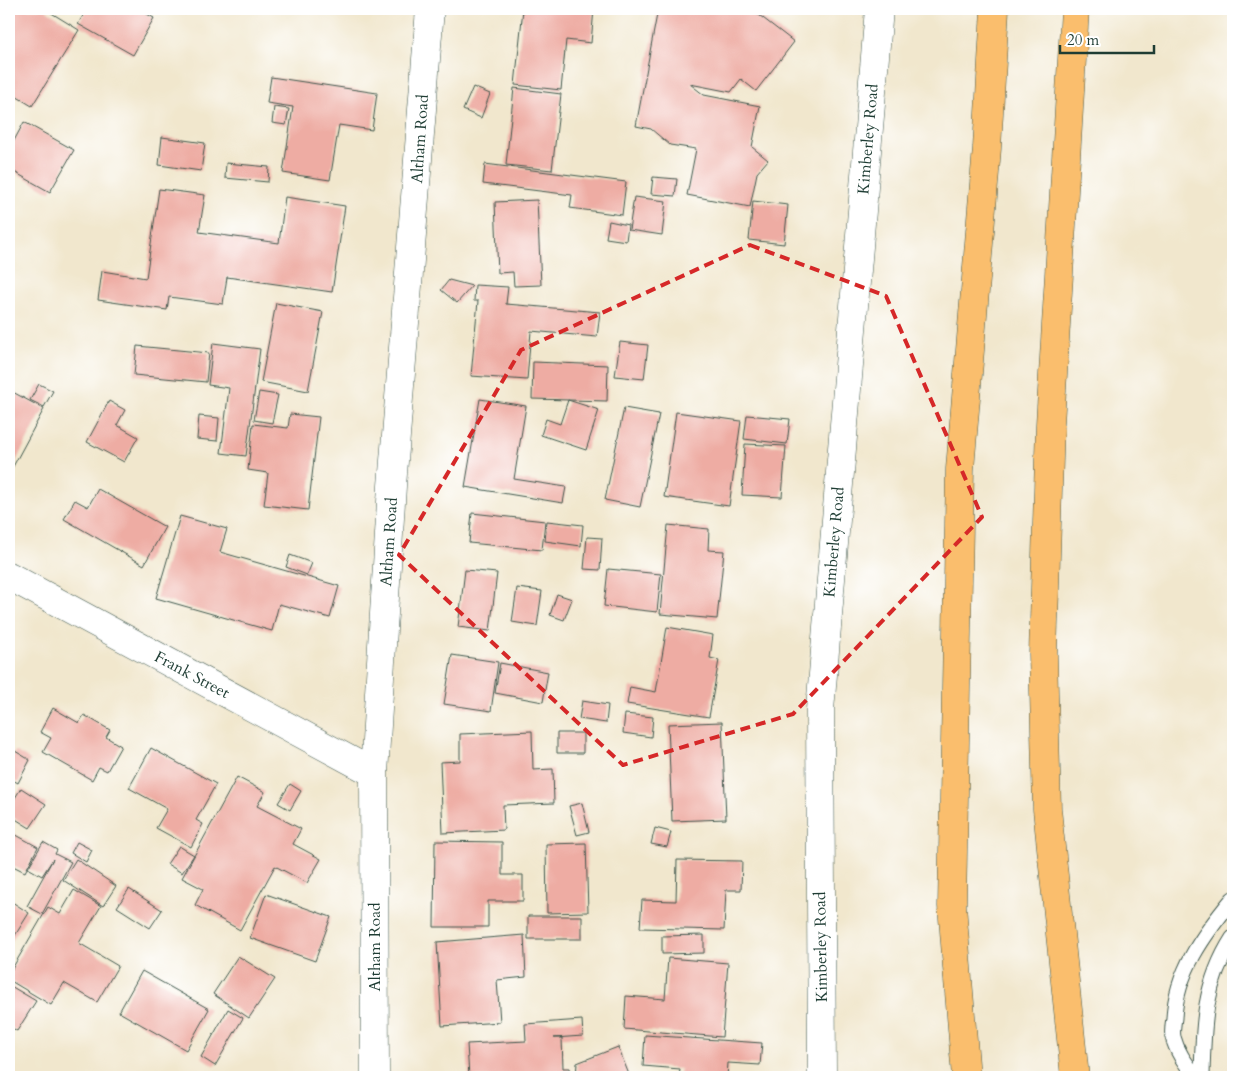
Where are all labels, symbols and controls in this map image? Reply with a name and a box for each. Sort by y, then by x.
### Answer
scale bar [1060,22,1153,54]
text: 20 m [1067,30,1099,50]
street label: Kimberley Road [852,82,884,195]
street label: Altham Road [406,93,434,184]
street label: Kimberley Road [818,485,850,598]
street label: Altham Road [375,496,403,587]
street label: Frank Street [150,646,234,704]
street label: Kimberley Road [809,891,833,1003]
street label: Altham Road [364,902,386,992]

